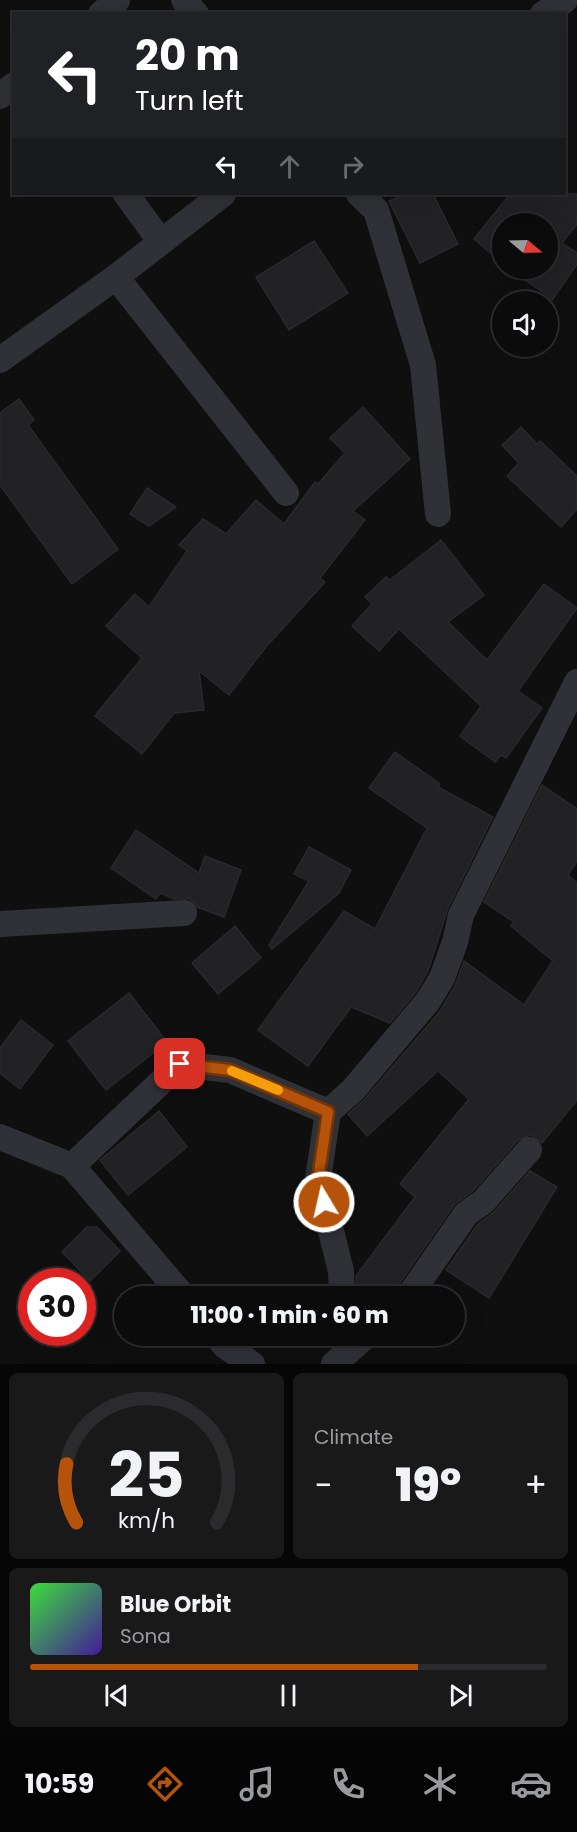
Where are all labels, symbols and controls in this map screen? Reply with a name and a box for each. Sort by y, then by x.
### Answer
text: 20 m [135,26,240,85]
icon: left [36,36,114,114]
text: Turn left [135,82,244,119]
icon: left [210,150,243,183]
icon: ahead [273,150,306,183]
icon: right [336,150,369,183]
north arrow [492,213,558,279]
map controls [492,213,558,357]
button: sound [492,291,558,357]
pin [154,1038,205,1089]
icon: arrive [163,1047,196,1080]
position arrow [292,1170,356,1234]
speed limit sign: 30 [18,1268,96,1346]
text: 11:00 · 1 min · 60 m [191,1300,388,1331]
text: Climate [314,1423,393,1451]
text: 25 [108,1431,185,1519]
text: 19° [395,1454,461,1517]
text: − [314,1462,332,1509]
text: + [524,1462,547,1509]
text: km/h [118,1505,175,1536]
text: Blue Orbit [120,1589,231,1620]
text: Sona [120,1622,171,1650]
icon: previous [100,1679,133,1712]
icon: pause [272,1679,305,1712]
icon: next [444,1679,477,1712]
icon: directions [144,1763,186,1805]
icon: music [236,1763,278,1805]
icon: phone [327,1763,369,1805]
icon: climate [419,1763,461,1805]
icon: car [510,1763,552,1805]
text: 10:59 [25,1765,94,1802]

